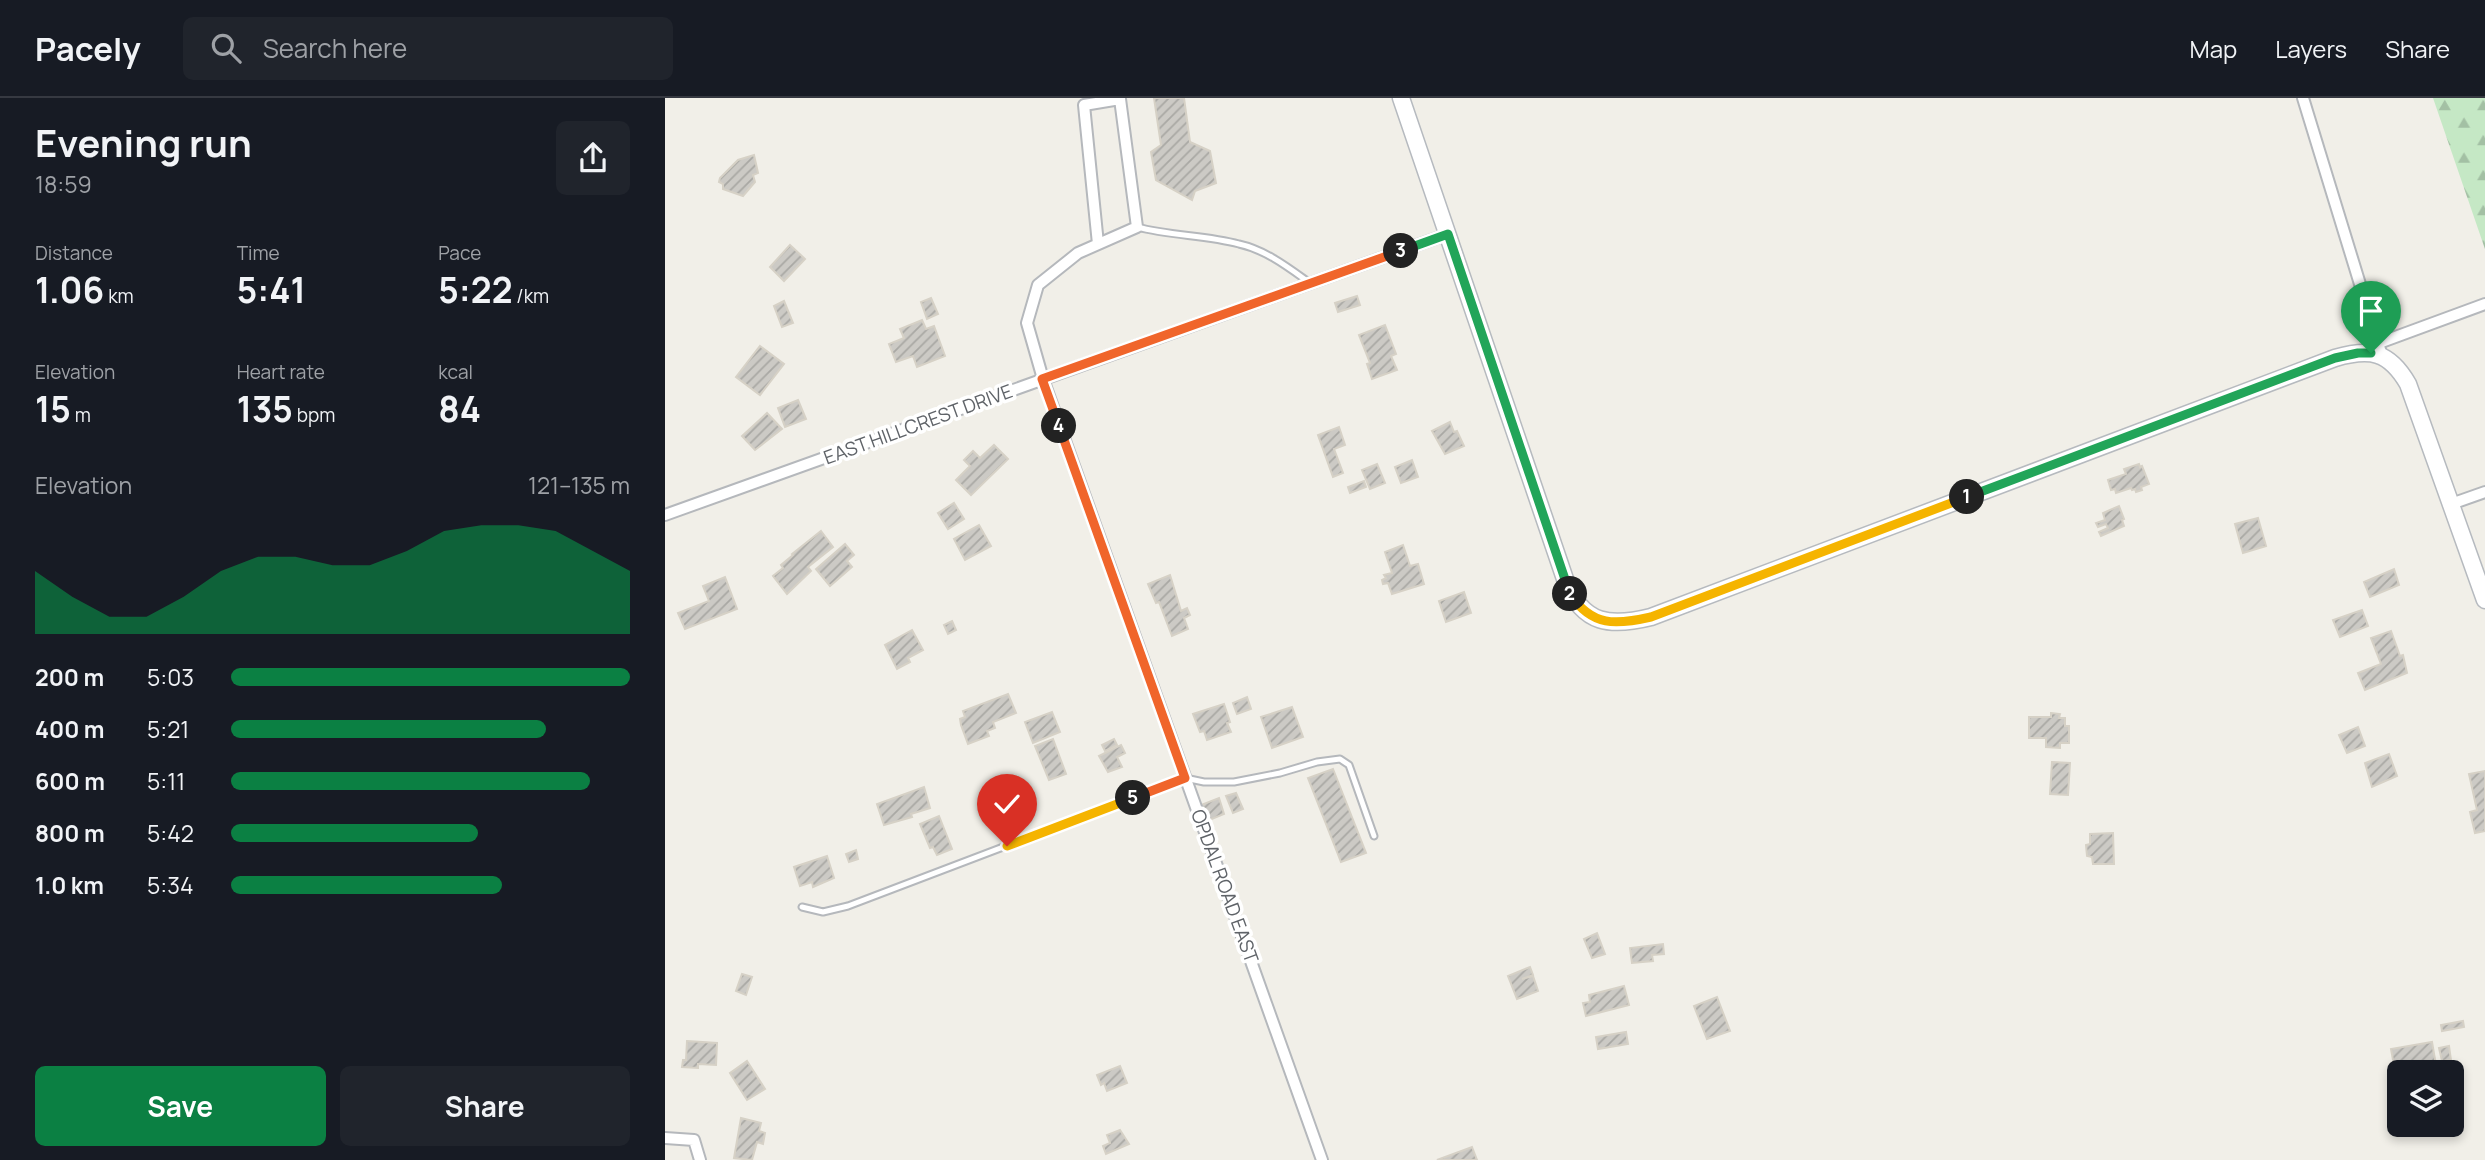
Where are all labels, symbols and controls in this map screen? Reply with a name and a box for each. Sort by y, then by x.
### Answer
search box [183,17,673,80]
text: Pacely [35,26,141,71]
icon: search [207,29,245,67]
text: Search here [263,30,407,66]
text: Map [2190,32,2237,65]
text: Layers [2275,32,2347,65]
text: Share [2385,32,2450,65]
text: Evening run [35,116,252,168]
button: share [556,121,630,195]
text: 18:59 [35,168,92,200]
pin: 3 [1383,234,1419,268]
text: 3 [1395,237,1406,263]
text: Distance [35,240,113,266]
text: Time [237,240,280,266]
text: Pace [438,240,481,266]
text: 1.06 [35,266,104,314]
text: 5:41 [237,266,306,314]
text: 5:22 [438,266,513,314]
pin [2341,281,2401,353]
text: km [104,283,134,309]
text: /km [513,283,549,309]
icon: arrive [2352,292,2390,330]
text: Elevation [35,359,115,385]
text: Heart rate [237,359,325,385]
text: kcal [438,359,473,385]
street label: EAST HILLCREST DRIVE [820,378,1016,470]
text: 15 [35,385,71,433]
text: 135 [237,385,293,433]
text: 84 [438,385,481,433]
text: m [71,402,91,428]
text: bpm [293,402,335,428]
pin: 4 [1041,408,1077,444]
text: 4 [1053,412,1064,438]
text: Elevation [35,469,132,501]
text: 121–135 m [528,469,630,501]
pin: 1 [1949,480,1985,514]
text: 1 [1962,483,1971,509]
pin: 2 [1553,576,1587,612]
text: 2 [1564,580,1575,606]
text: 200 m [35,661,104,693]
text: 5:03 [147,661,194,693]
text: 400 m [35,713,105,745]
text: 5:21 [147,713,189,745]
text: 600 m [35,765,105,797]
text: 5:11 [147,765,185,797]
pin [977,774,1037,846]
pin: 5 [1115,780,1151,816]
text: 5 [1127,784,1138,810]
icon: check [988,785,1026,823]
street label: OPDAL ROAD EAST [1185,806,1265,967]
text: 800 m [35,817,105,849]
text: 5:42 [147,817,194,849]
text: 1.0 km [35,869,104,901]
text: 5:34 [147,869,193,901]
map controls [2387,1060,2464,1137]
button: layers [2387,1060,2464,1137]
button: Save [35,1066,326,1146]
button: Share [340,1066,630,1146]

